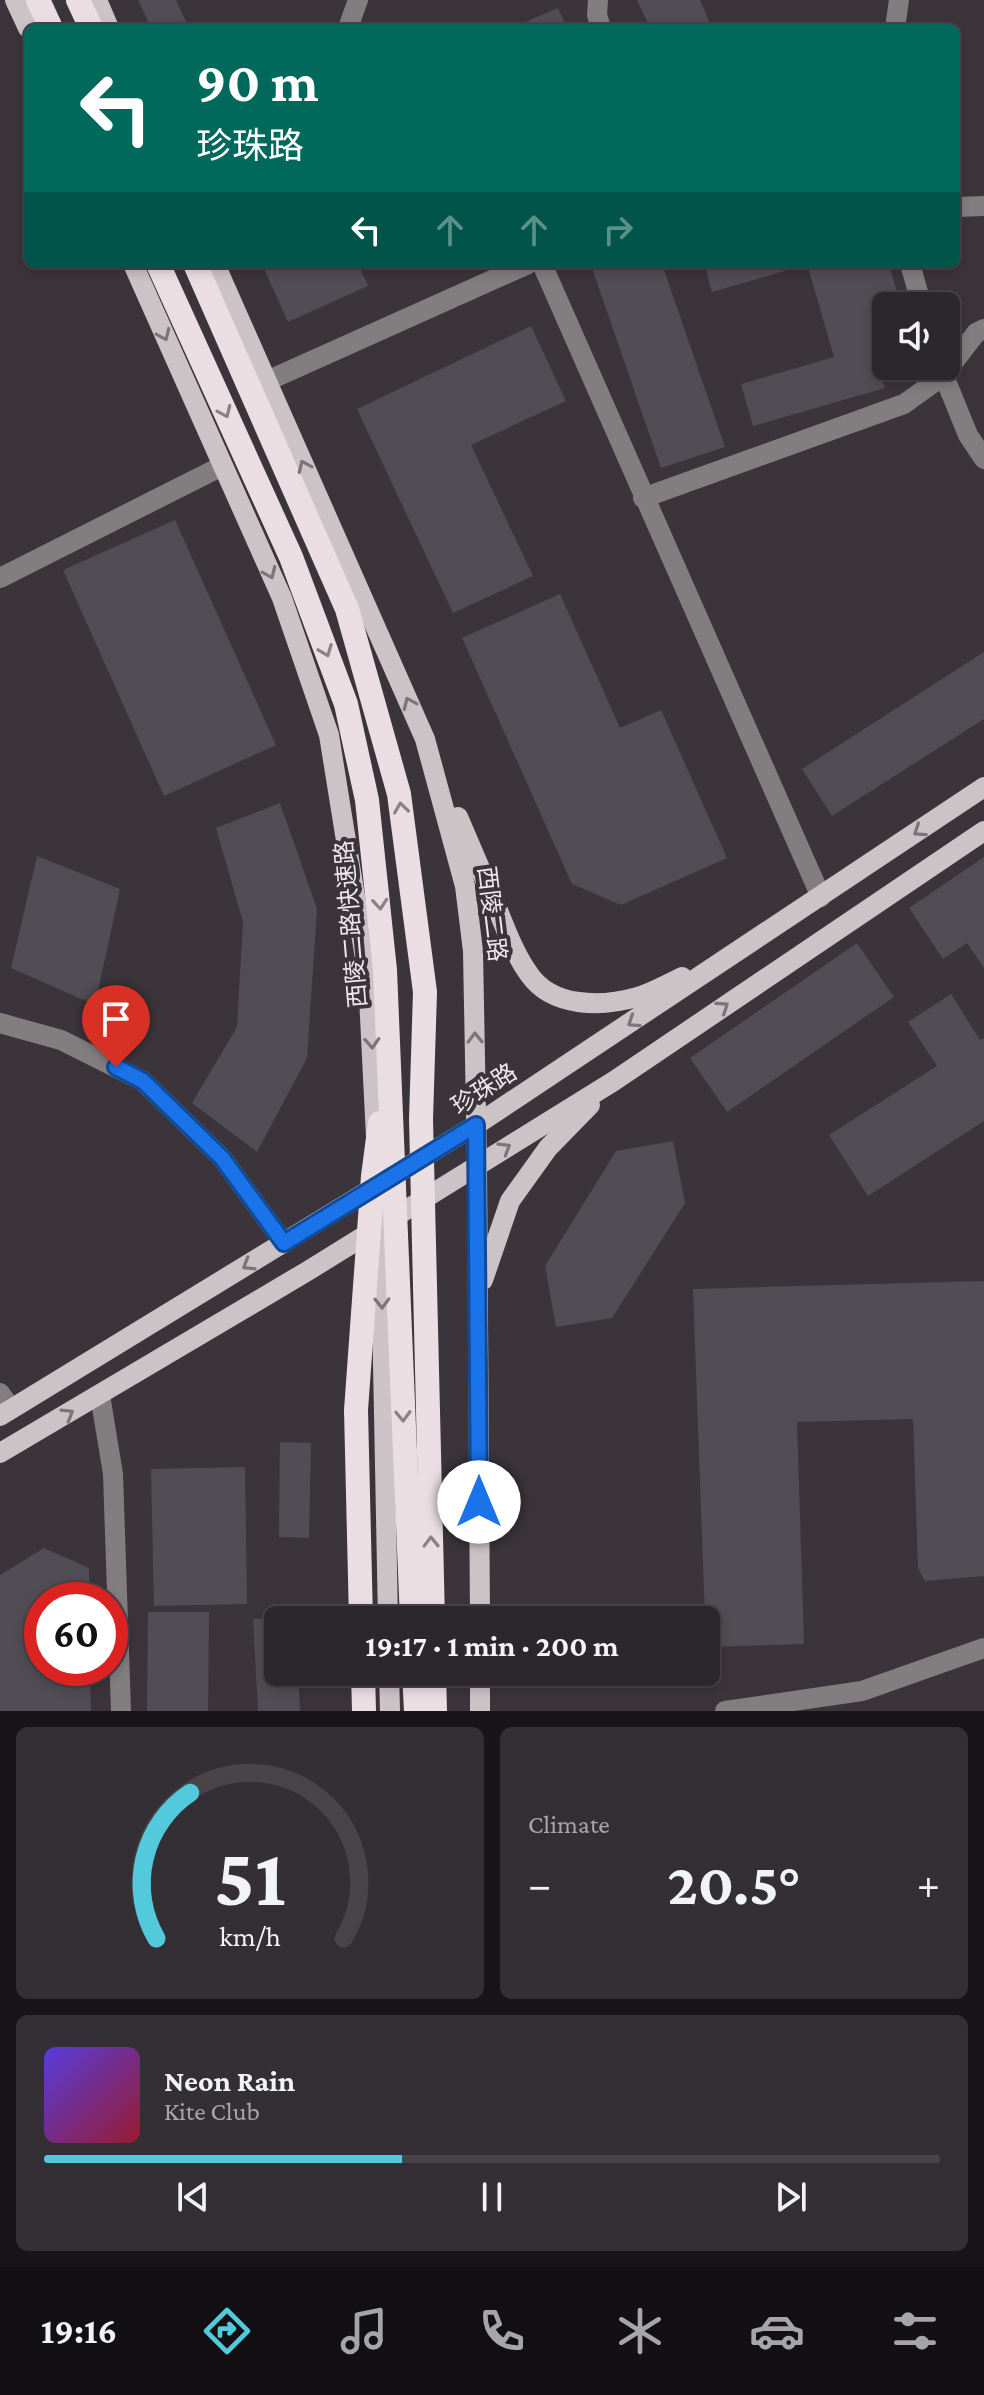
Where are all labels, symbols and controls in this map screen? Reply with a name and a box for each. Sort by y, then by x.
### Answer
text: 90 m [196,51,319,113]
icon: left [64,56,168,160]
text: 珍珠路 [196,126,304,166]
icon: left [344,208,388,252]
icon: ahead [428,208,472,252]
icon: ahead [512,208,556,252]
icon: right [596,208,640,252]
map controls [872,292,960,380]
button: sound [872,292,960,380]
one-way arrow [155,327,171,342]
one-way arrow [215,403,231,418]
one-way arrow [298,459,314,474]
one-way arrow [261,564,277,579]
one-way arrow [316,643,333,657]
one-way arrow [403,697,419,711]
one-way arrow [393,801,410,815]
one-way arrow [914,821,928,836]
street label: 西陵二路快速路 [330,839,371,1009]
street label: 西陵二路 [473,865,512,963]
one-way arrow [371,898,388,911]
pin [82,985,150,1067]
icon: arrive [94,997,138,1041]
one-way arrow [715,1002,729,1017]
one-way arrow [627,1012,642,1027]
one-way arrow [466,1031,483,1044]
one-way arrow [363,1037,380,1050]
street label: 珍珠路 [446,1058,521,1120]
one-way arrow [496,1143,511,1158]
one-way arrow [242,1256,257,1271]
one-way arrow [373,1297,391,1310]
one-way arrow [59,1408,74,1424]
one-way arrow [395,1410,412,1423]
position arrow [437,1460,521,1544]
one-way arrow [422,1535,439,1548]
speed limit sign: 60 [24,1582,128,1686]
text: 19:17 · 1 min · 200 m [365,1629,619,1662]
text: Climate [528,1810,610,1839]
text: 51 [214,1830,286,1923]
text: 20.5° [667,1850,801,1917]
text: − [528,1860,551,1908]
text: + [917,1860,940,1908]
text: km/h [219,1920,281,1952]
text: Neon Rain [164,2064,295,2097]
text: Kite Club [164,2097,260,2126]
icon: previous [171,2175,215,2219]
icon: pause [470,2175,514,2219]
icon: next [769,2175,813,2219]
icon: directions [199,2303,255,2359]
icon: music [336,2303,392,2359]
icon: phone [474,2303,530,2359]
icon: climate [612,2303,668,2359]
icon: car [749,2303,805,2359]
icon: filters [887,2303,943,2359]
text: 19:16 [41,2311,117,2351]

